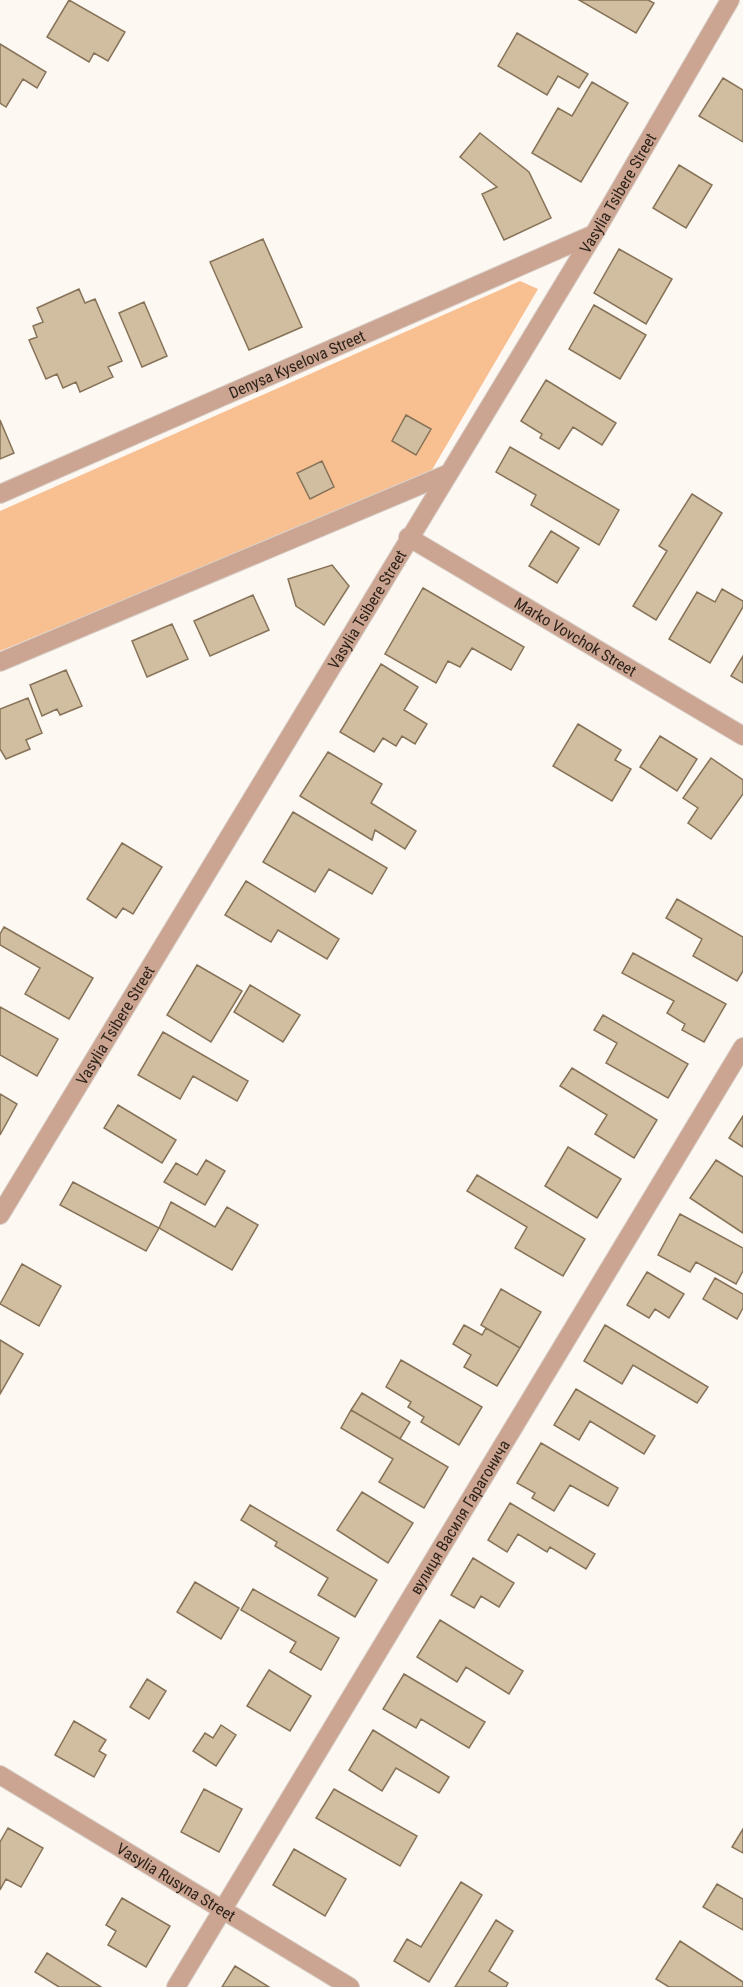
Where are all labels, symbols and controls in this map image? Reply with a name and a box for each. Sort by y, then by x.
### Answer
street label: Vasylia Tsibere Street [576,130,661,257]
street label: Denysa Kyselova Street [226,326,368,403]
street label: Vasylia Tsibere Street [324,546,411,673]
street label: Marko Vovchok Street [511,594,640,681]
street label: Vasylia Tsibere Street [72,962,159,1088]
street label: вулиця Василя Гарагонича [406,1437,514,1598]
street label: Vasylia Rusyna Street [113,1839,239,1926]

